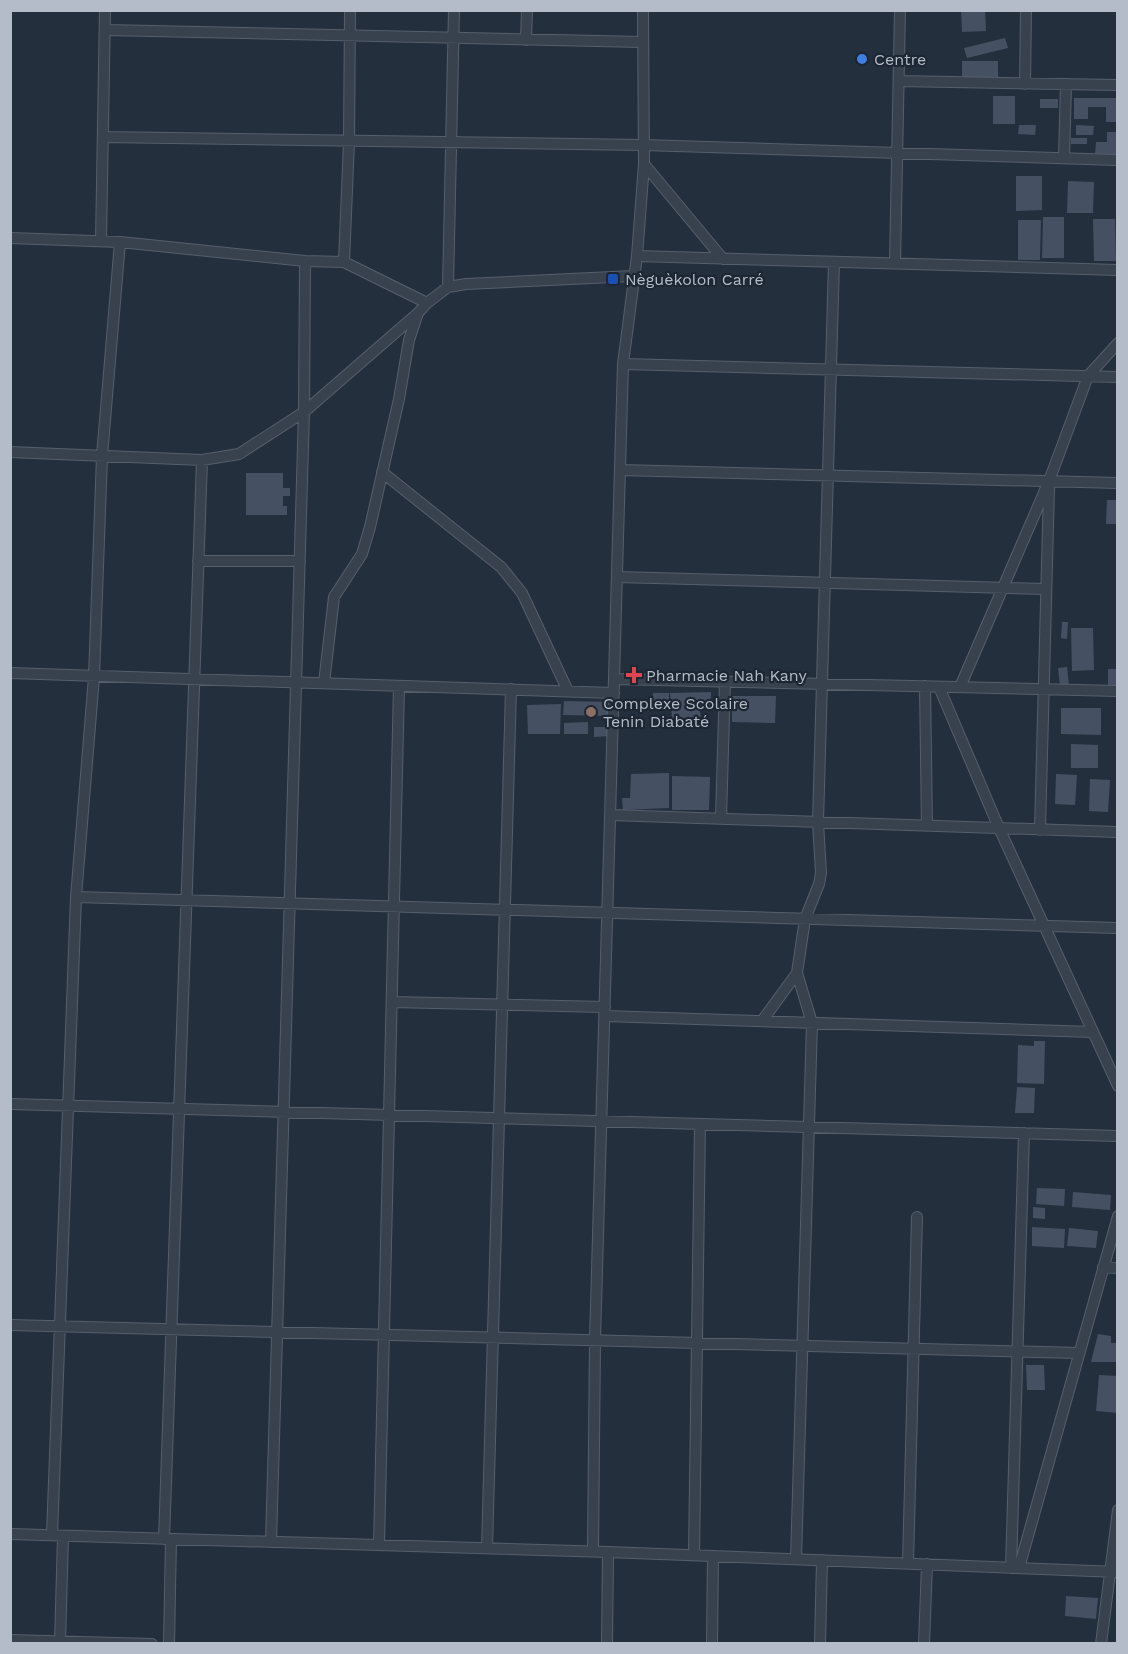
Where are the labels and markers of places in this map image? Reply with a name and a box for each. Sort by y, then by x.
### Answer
place label: Centre [874,50,926,69]
marker: Centre [855,52,869,66]
place label: Nèguèkolon Carré [625,270,764,289]
marker: Nèguèkolon Carré [606,272,620,286]
place label: Pharmacie Nah Kany [646,666,808,685]
marker: Pharmacie Nah Kany [627,668,641,682]
place label: Complexe Scolaire Tenin Diabaté [603,694,748,731]
marker: Complexe Scolaire Tenin Diabaté [584,705,598,719]

